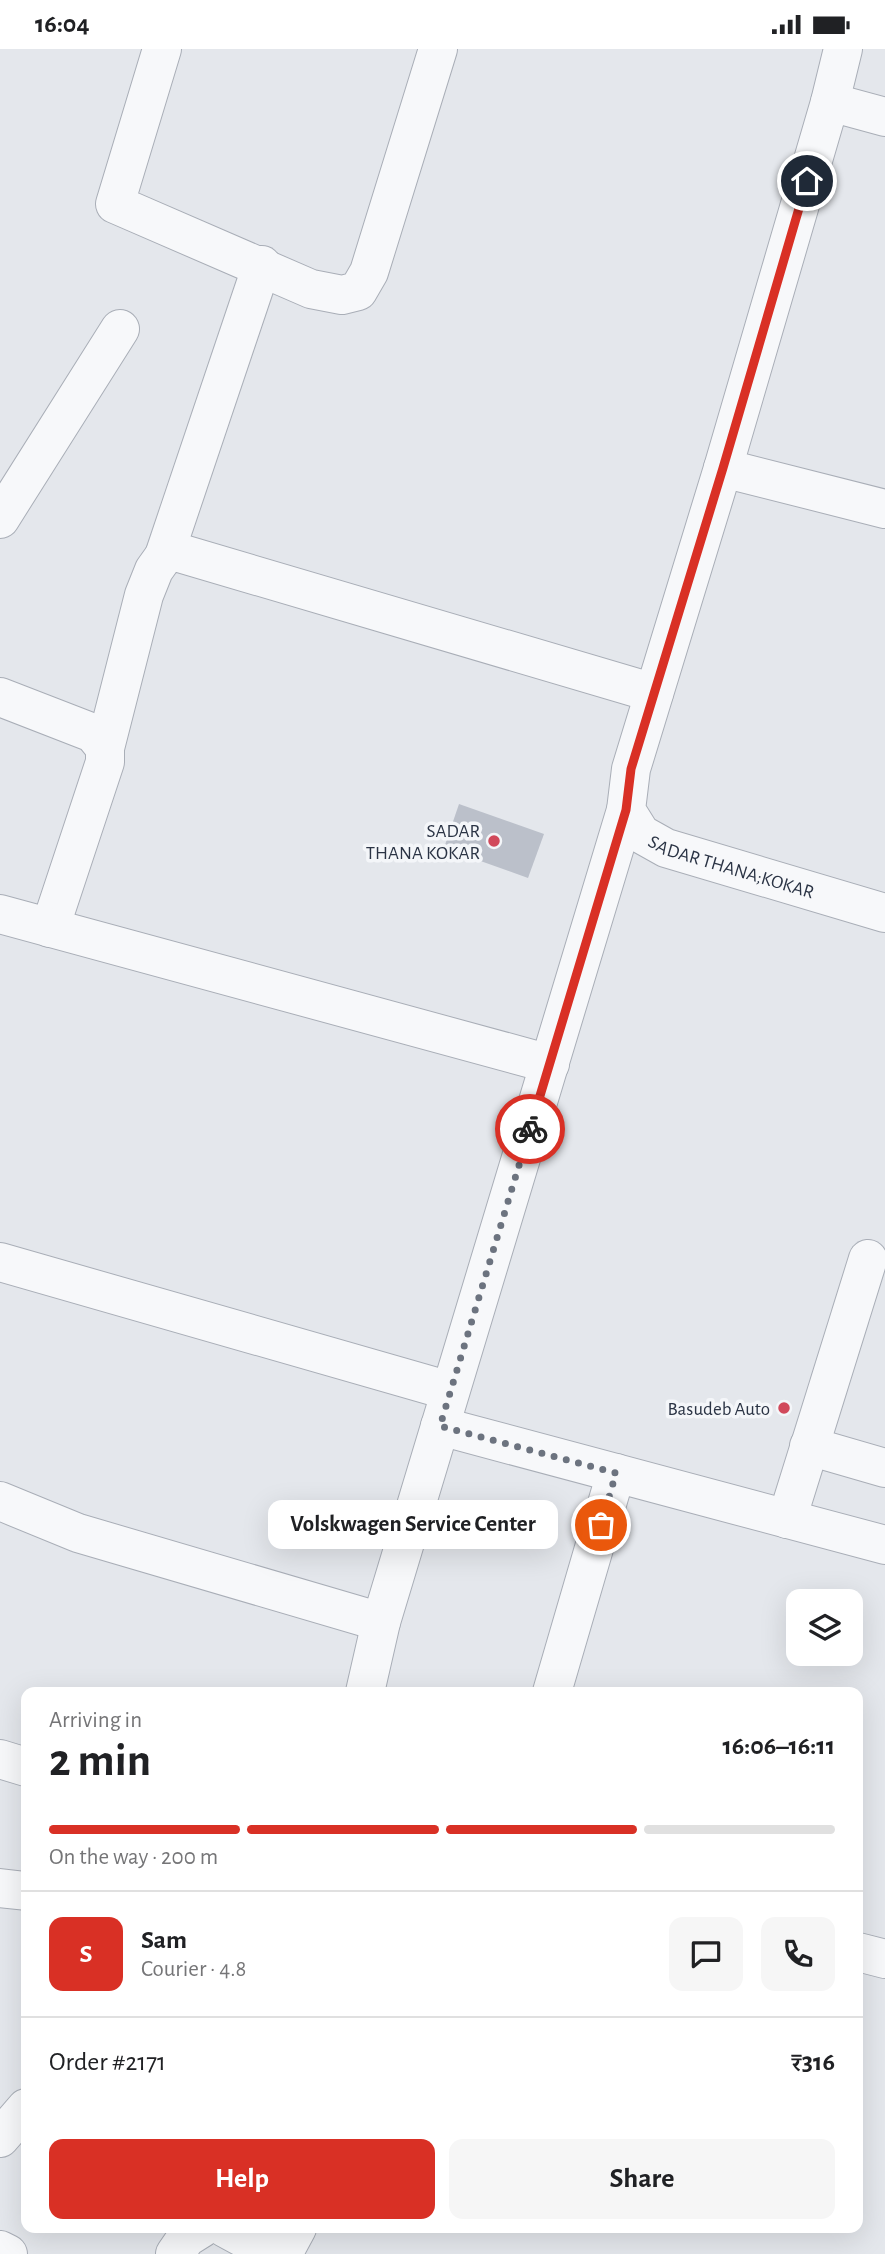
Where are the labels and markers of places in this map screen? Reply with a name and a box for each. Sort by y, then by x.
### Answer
pin [777,151,837,211]
place label: SADAR THANA KOKAR [366,822,480,863]
marker: SADAR THANA KOKAR [486,833,502,849]
place label: Basudeb Auto [667,1400,770,1419]
marker: Basudeb Auto [776,1400,792,1416]
pin [571,1495,631,1555]
callout: Volskwagen Service Center [268,1501,559,1549]

